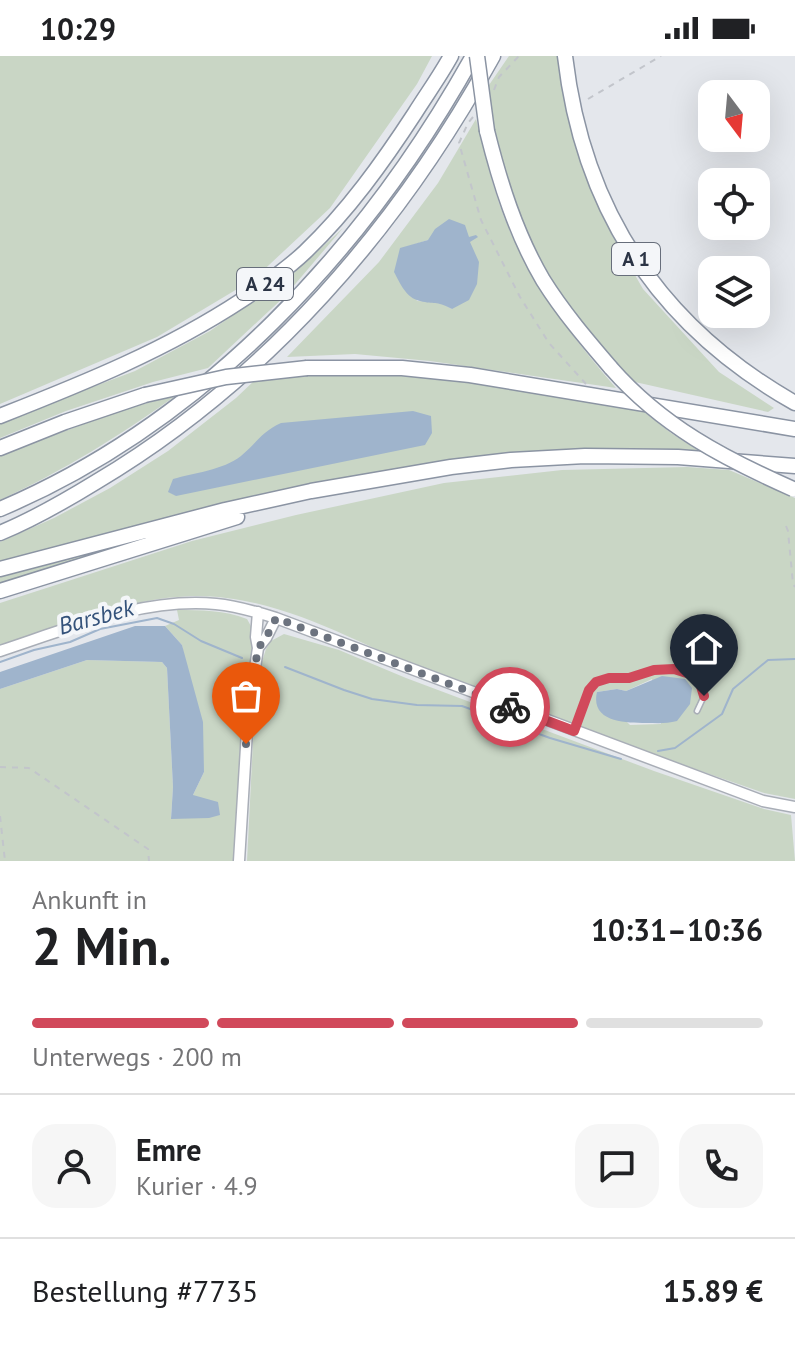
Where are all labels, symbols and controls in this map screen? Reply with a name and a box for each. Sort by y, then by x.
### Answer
text: 10:29 [40,9,116,48]
north arrow [698,80,770,152]
map controls [698,80,770,328]
button: locate [698,168,770,240]
road number: A 1 [612,243,660,275]
button: layers [698,256,770,328]
road number: A 24 [237,268,293,300]
water label: Barsbek [55,591,138,641]
pin [670,614,738,696]
icon: home [682,626,726,670]
pin [212,662,280,744]
courier [470,667,550,747]
icon: bag [224,674,268,718]
icon: bike [488,685,532,729]
text: Ankunft in [32,883,147,916]
text: 10:31–10:36 [591,910,763,949]
text: 2 Min. [32,912,171,979]
text: Unterwegs · 200 m [32,1040,242,1073]
button: person [32,1124,116,1208]
button: chat [575,1124,659,1208]
button: phone [679,1124,763,1208]
text: Emre [136,1130,202,1169]
text: Kurier · 4.9 [136,1169,258,1202]
text: Bestellung #7735 [32,1271,258,1310]
text: 15.89 € [663,1271,763,1310]

